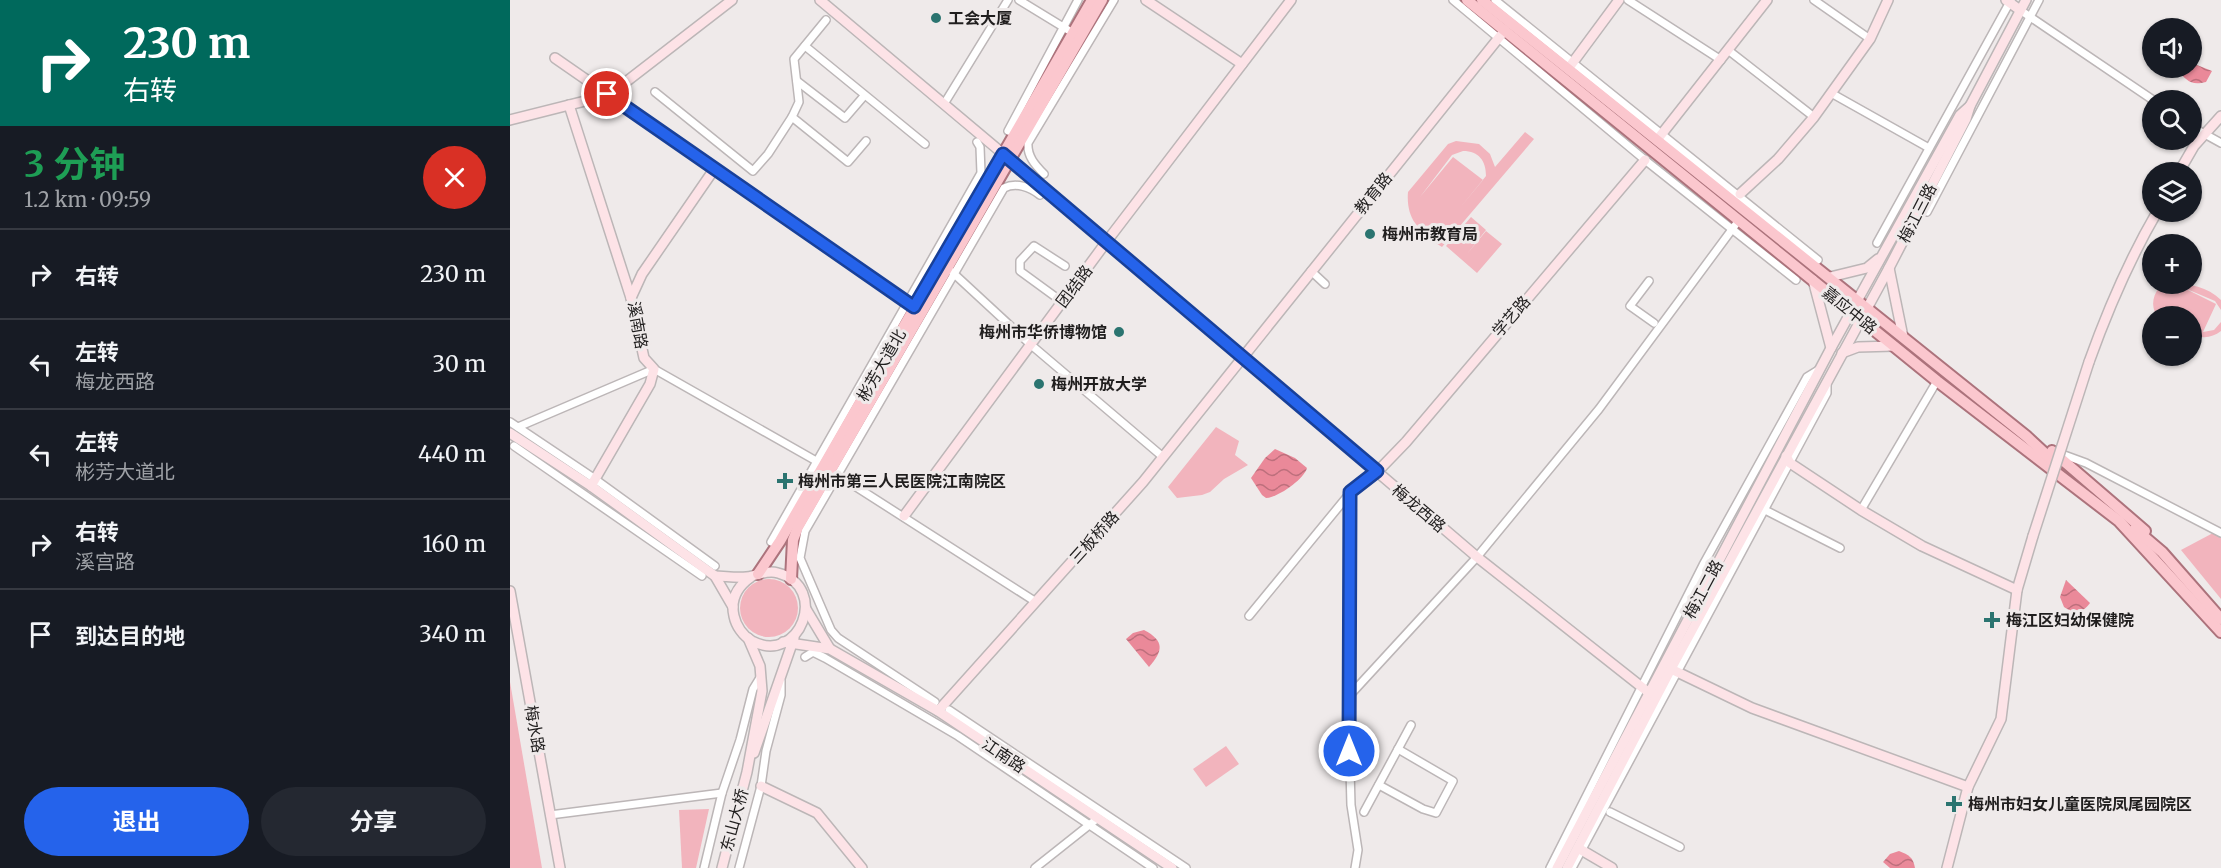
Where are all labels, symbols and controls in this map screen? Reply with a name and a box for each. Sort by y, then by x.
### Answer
place label: 工会大厦 [948,8,1012,28]
marker: 工会大厦 [929,11,943,25]
text: 230 m [123,17,250,69]
map controls [2142,18,2202,366]
button: sound [2142,18,2202,78]
icon: right [24,24,102,102]
pin [581,68,632,119]
text: 右转 [123,73,177,107]
icon: arrive [590,77,623,110]
button: search [2142,90,2202,150]
text: 3 分钟 [24,142,125,187]
button: close [423,146,486,209]
button: layers [2142,162,2202,222]
street label: 教育路 [1350,168,1396,218]
street label: 梅江三路 [1894,180,1940,246]
text: 1.2 km · 09:59 [24,187,151,212]
place label: 梅州市教育局 [1382,224,1478,244]
marker: 梅州市教育局 [1363,227,1377,241]
button: + [2142,234,2202,294]
icon: right [24,258,57,291]
text: 230 m [420,260,486,288]
street label: 团结路 [1052,261,1096,311]
text: 右转 [75,262,119,290]
street label: 嘉应中路 [1819,282,1881,338]
street label: 学艺路 [1488,291,1534,341]
street label: 溪南路 [624,300,652,350]
button: − [2142,306,2202,366]
place label: 梅州市华侨博物馆 [979,322,1107,342]
street label: 彬芳大道北 [852,325,910,405]
marker: 梅州市华侨博物馆 [1112,325,1126,339]
text: 左转 [75,338,119,366]
icon: left [24,348,57,381]
text: 30 m [432,350,486,378]
text: 梅龙西路 [75,369,155,394]
place label: 梅州开放大学 [1051,374,1147,394]
marker: 梅州开放大学 [1032,377,1046,391]
text: 左转 [75,428,119,456]
icon: left [24,438,57,471]
text: 440 m [418,440,486,468]
text: 彬芳大道北 [75,459,175,484]
place label: 梅州市第三人民医院江南院区 [798,471,1006,491]
marker: 梅州市第三人民医院江南院区 [776,472,794,490]
street label: 梅龙西路 [1388,480,1450,536]
street label: 三板桥路 [1065,507,1123,567]
text: 右转 [75,518,119,546]
icon: right [24,528,57,561]
text: 160 m [422,530,486,558]
text: 溪宫路 [75,549,135,574]
street label: 梅江二路 [1679,556,1727,622]
place label: 梅江区妇幼保健院 [2006,610,2134,630]
marker: 梅江区妇幼保健院 [1983,611,2001,629]
icon: arrive [24,618,57,651]
text: 340 m [419,620,486,648]
text: 到达目的地 [75,622,185,650]
street label: 梅水路 [521,704,549,754]
position arrow [1317,719,1381,783]
street label: 江南路 [979,733,1029,777]
street label: 东山大桥 [716,786,752,854]
button: 退出 [24,787,249,856]
button: 分享 [261,787,486,856]
place label: 梅州市妇女儿童医院凤尾园院区 [1968,794,2192,814]
marker: 梅州市妇女儿童医院凤尾园院区 [1945,795,1963,813]

